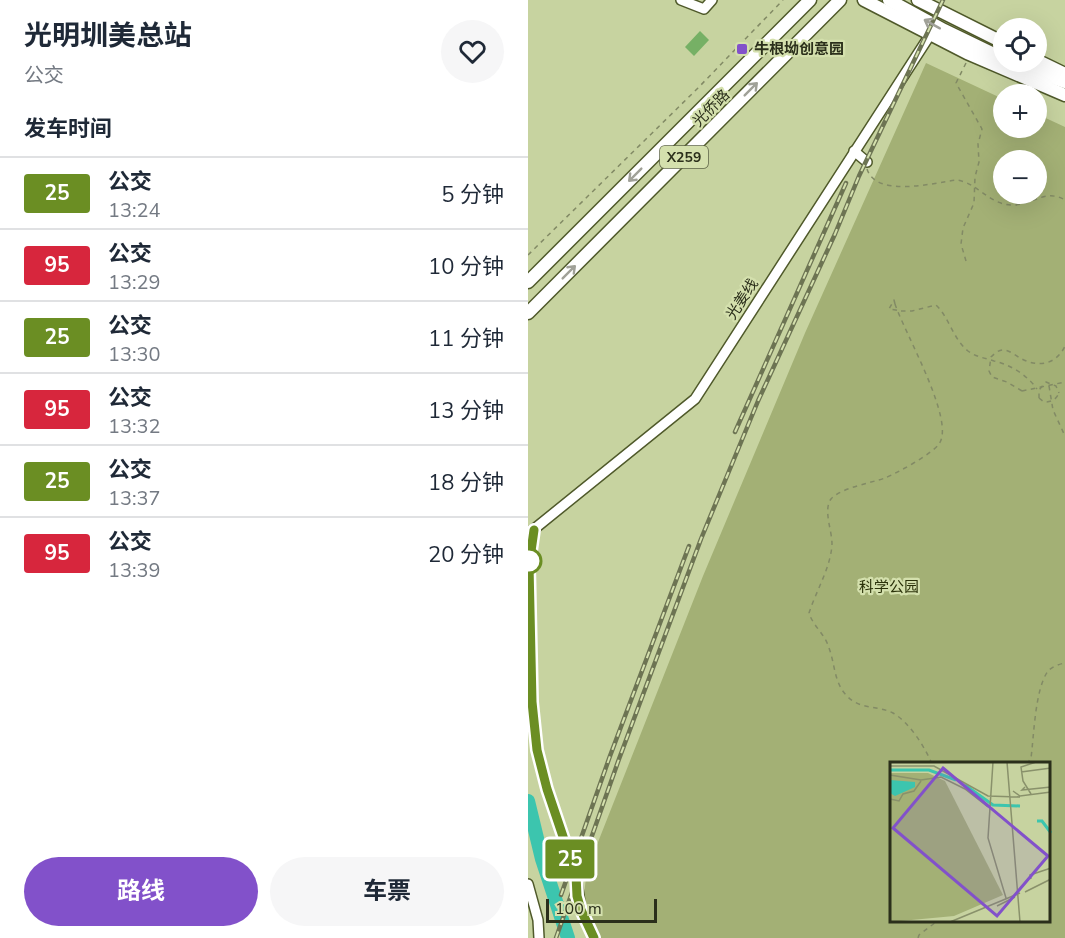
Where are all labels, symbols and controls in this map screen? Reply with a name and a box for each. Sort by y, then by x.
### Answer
text: 光明圳美总站 [24,17,192,55]
one-way arrow [924,18,942,29]
map controls [993,18,1047,204]
button: locate [993,18,1047,72]
button: heart [441,20,504,83]
place label: 牛根坳创意园 [754,39,844,59]
marker: 牛根坳创意园 [735,42,749,56]
text: 公交 [24,62,64,89]
one-way arrow [744,81,759,96]
button: + [993,84,1047,138]
street label: 光侨路 [688,85,734,131]
text: 发车时间 [24,114,112,144]
road number: X259 [660,146,708,168]
button: − [993,150,1047,204]
text: 公交 [108,167,152,197]
one-way arrow [628,167,643,182]
text: 25 [44,179,70,207]
text: 5 分钟 [441,180,504,210]
text: 13:24 [108,197,161,224]
text: 公交 [108,239,152,269]
text: 95 [44,251,70,279]
text: 10 分钟 [428,252,504,282]
one-way arrow [562,264,577,279]
text: 13:29 [108,269,161,296]
street label: 光姜线 [721,275,763,323]
text: 公交 [108,311,152,341]
text: 25 [44,323,70,351]
text: 11 分钟 [428,324,504,354]
text: 13:30 [108,341,161,368]
text: 公交 [108,383,152,413]
text: 95 [44,395,70,423]
text: 13 分钟 [428,396,504,426]
text: 13:32 [108,413,161,440]
text: 公交 [108,455,152,485]
text: 25 [44,467,70,495]
text: 18 分钟 [428,468,504,498]
text: 13:37 [108,485,161,512]
text: 公交 [108,527,152,557]
text: 95 [44,539,70,567]
text: 20 分钟 [428,540,504,570]
unlabelled marker [516,548,542,574]
text: 13:39 [108,557,161,584]
park label: 科学公园 [859,577,919,597]
inset map [890,762,1050,923]
line badge: 25 [543,840,597,878]
text: 25 [557,845,583,873]
button: 路线 [24,857,258,926]
button: 车票 [270,857,504,926]
scale bar [546,896,657,924]
text: 100 m [555,898,602,920]

